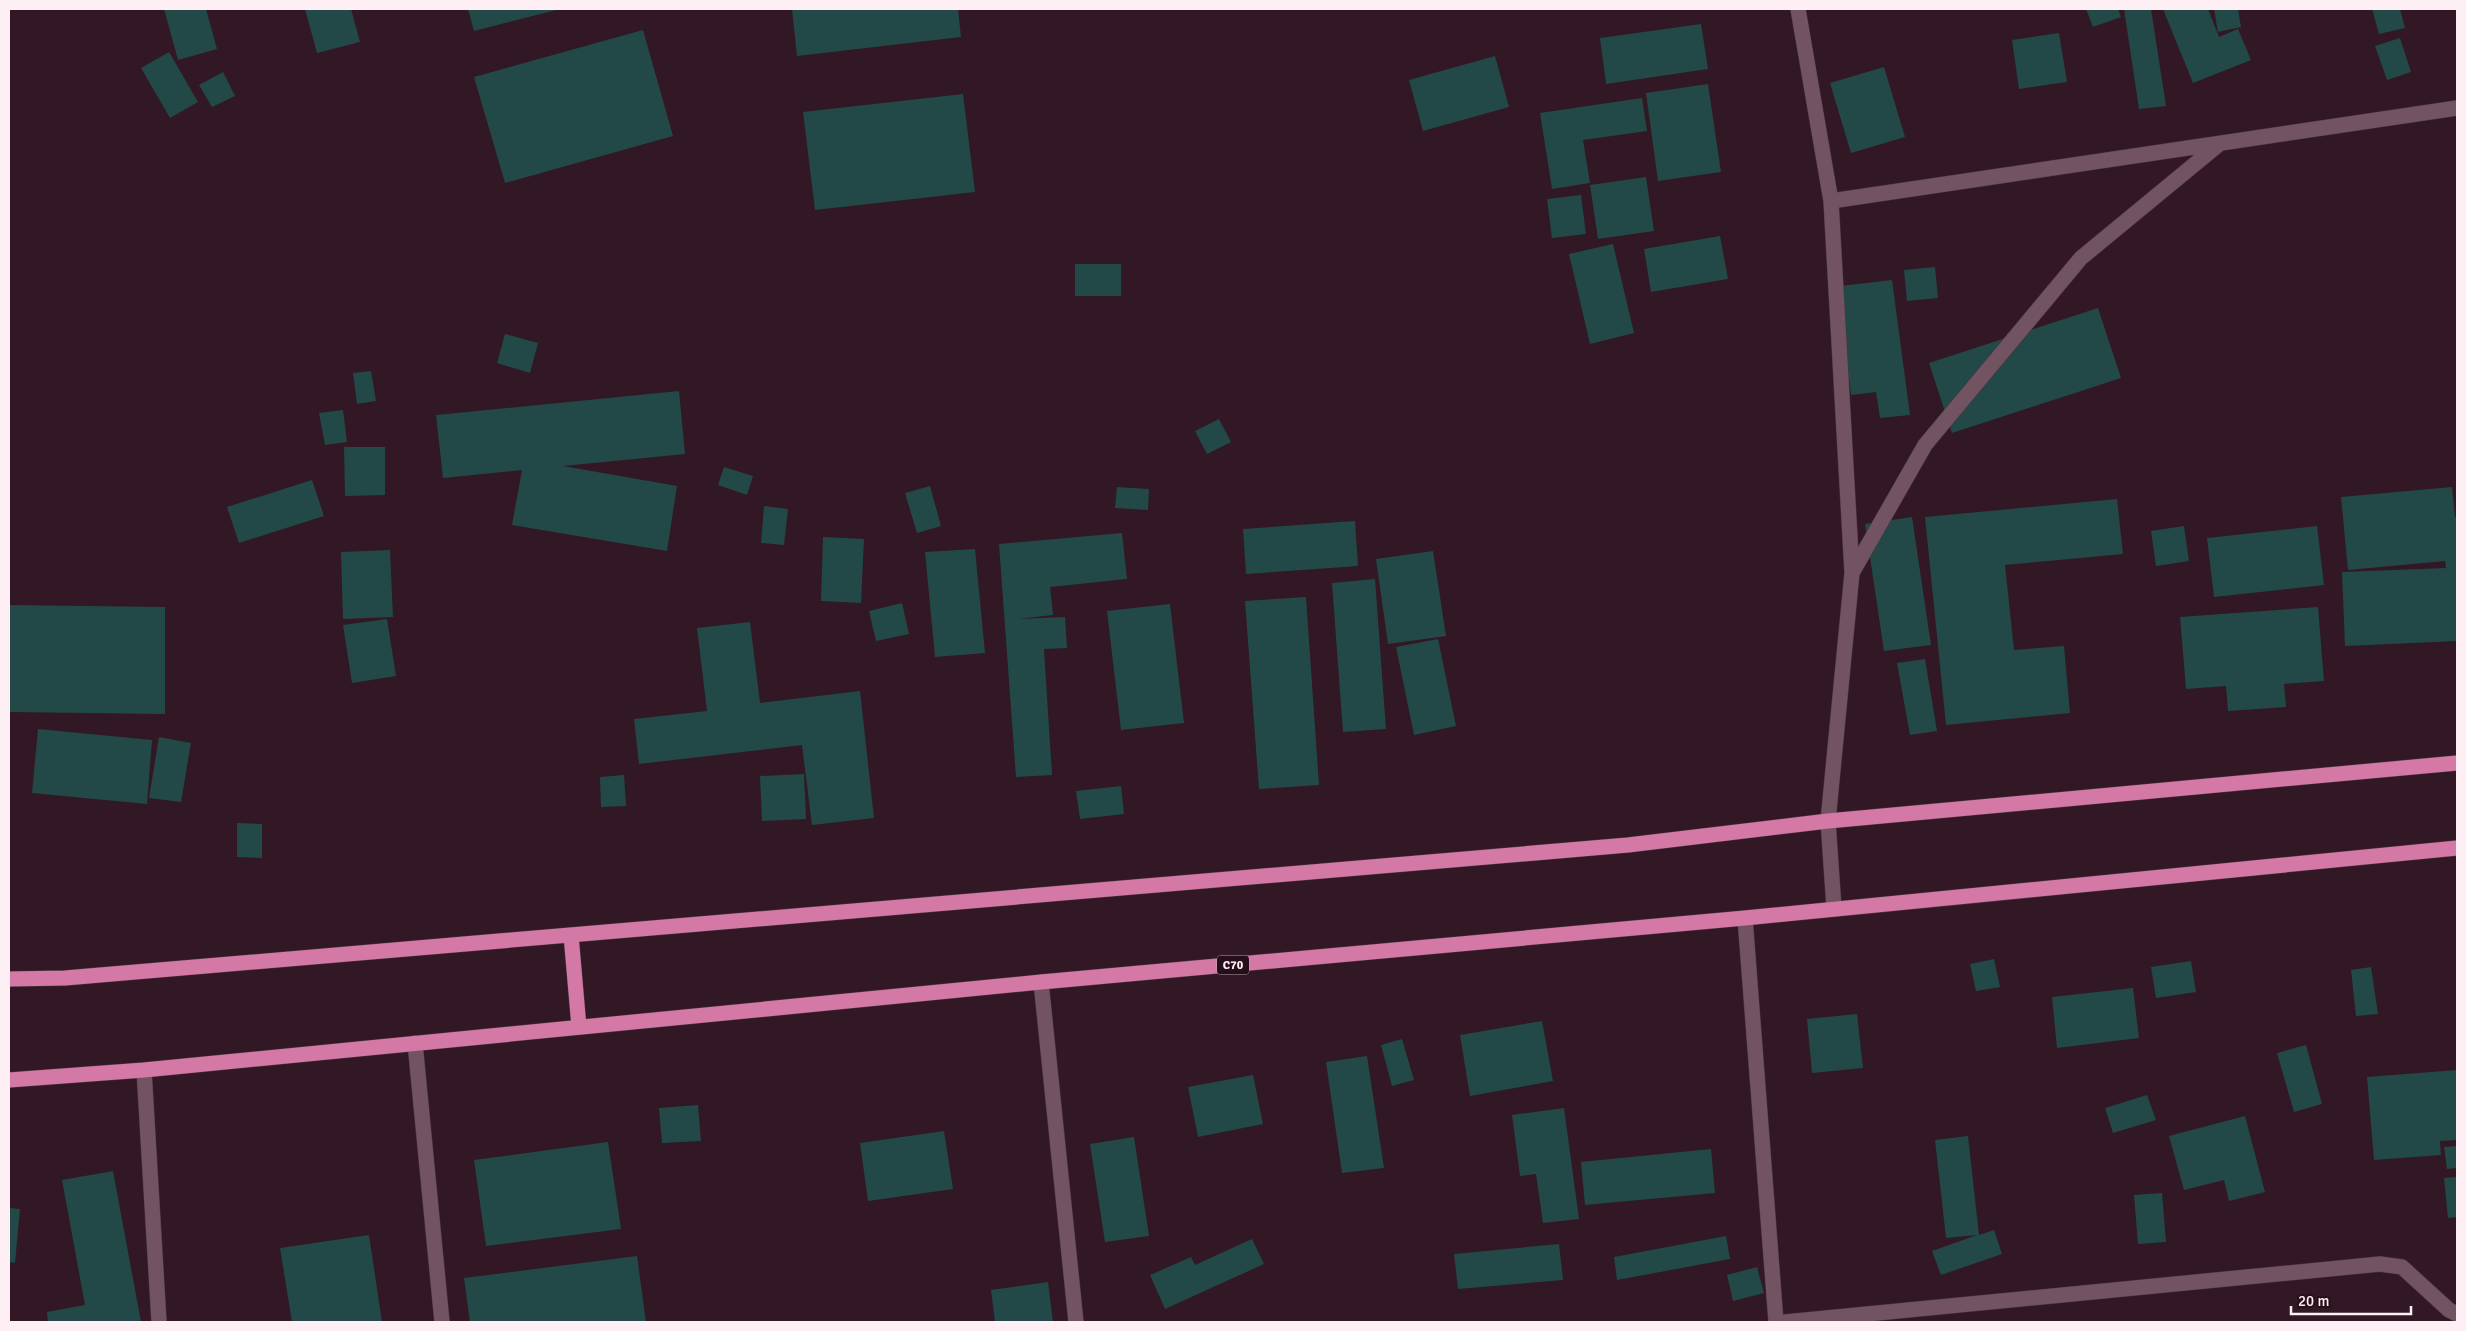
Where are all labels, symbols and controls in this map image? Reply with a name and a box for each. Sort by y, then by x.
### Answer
road number: C70 [1217,956,1249,974]
scale bar [2291,1284,2411,1316]
text: 20 m [2298,1292,2329,1310]

